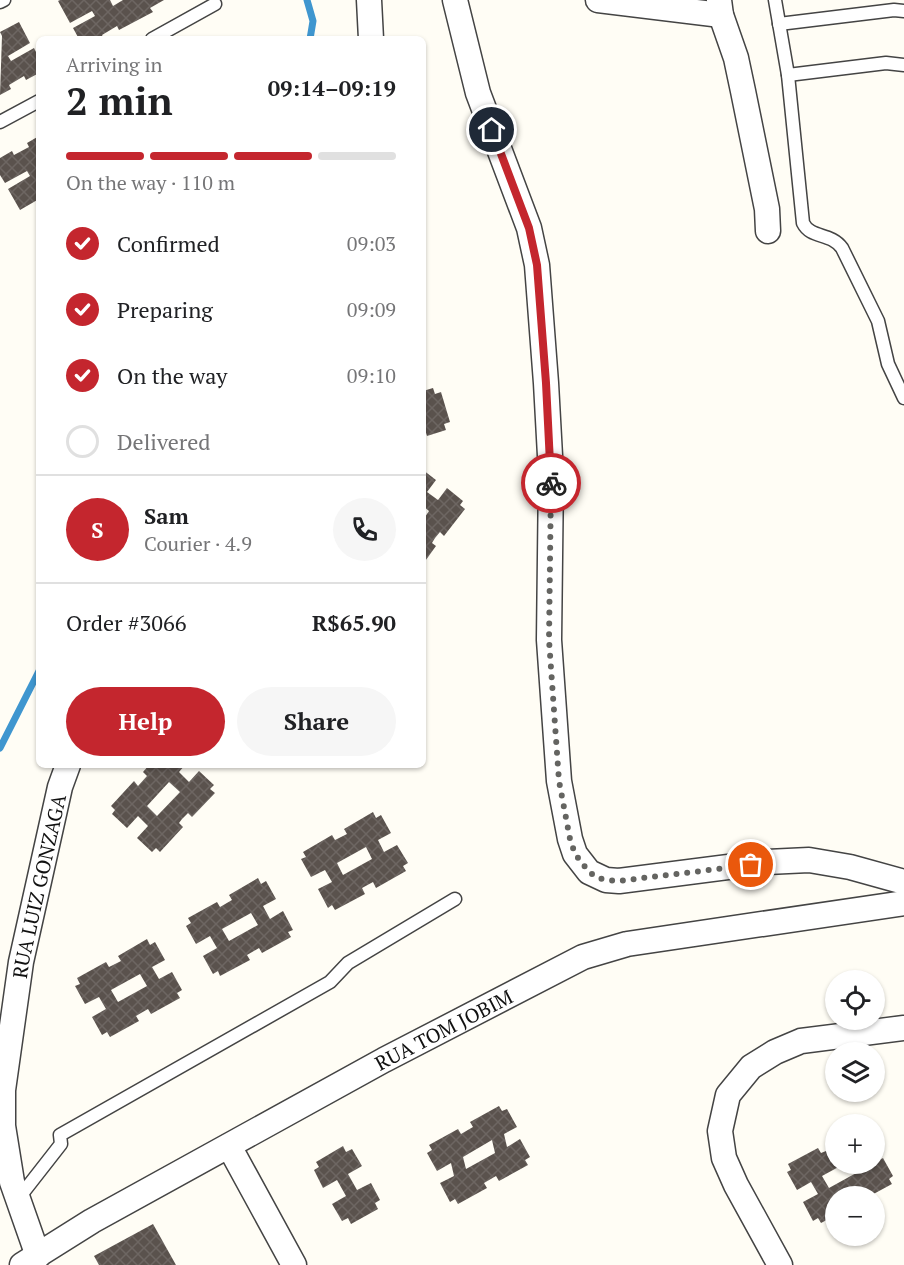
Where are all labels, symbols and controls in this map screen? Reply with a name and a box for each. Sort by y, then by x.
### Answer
text: Arriving in [66,51,162,78]
text: 09:14–09:19 [268,73,396,102]
text: 2 min [66,74,173,126]
pin [466,104,517,155]
icon: home [475,113,508,146]
text: On the way · 110 m [66,169,235,196]
icon: check [66,227,99,260]
text: Confirmed [117,229,220,258]
text: 09:03 [347,230,396,257]
icon: check [66,293,99,326]
text: Preparing [117,295,213,324]
text: 09:09 [347,296,396,323]
icon: check [66,359,99,392]
text: On the way [117,361,227,390]
text: 09:10 [347,362,396,389]
text: Delivered [117,427,210,456]
courier [521,453,581,513]
icon: bike [535,467,568,500]
button: phone [333,498,396,561]
text: Sam [144,501,189,530]
text: S [91,515,104,544]
text: Courier · 4.9 [144,530,252,557]
text: Order #3066 [66,608,186,637]
text: R$65.90 [312,608,396,637]
button: Help [66,687,225,756]
button: Share [237,687,396,756]
street label: RUA LUIZ GONZAGA [5,791,72,980]
pin [725,839,776,890]
icon: bag [734,848,767,881]
map controls [825,970,885,1246]
button: locate [825,970,885,1030]
street label: RUA TOM JOBIM [370,982,517,1076]
button: layers [825,1042,885,1102]
button: + [825,1114,885,1174]
button: − [825,1186,885,1246]

